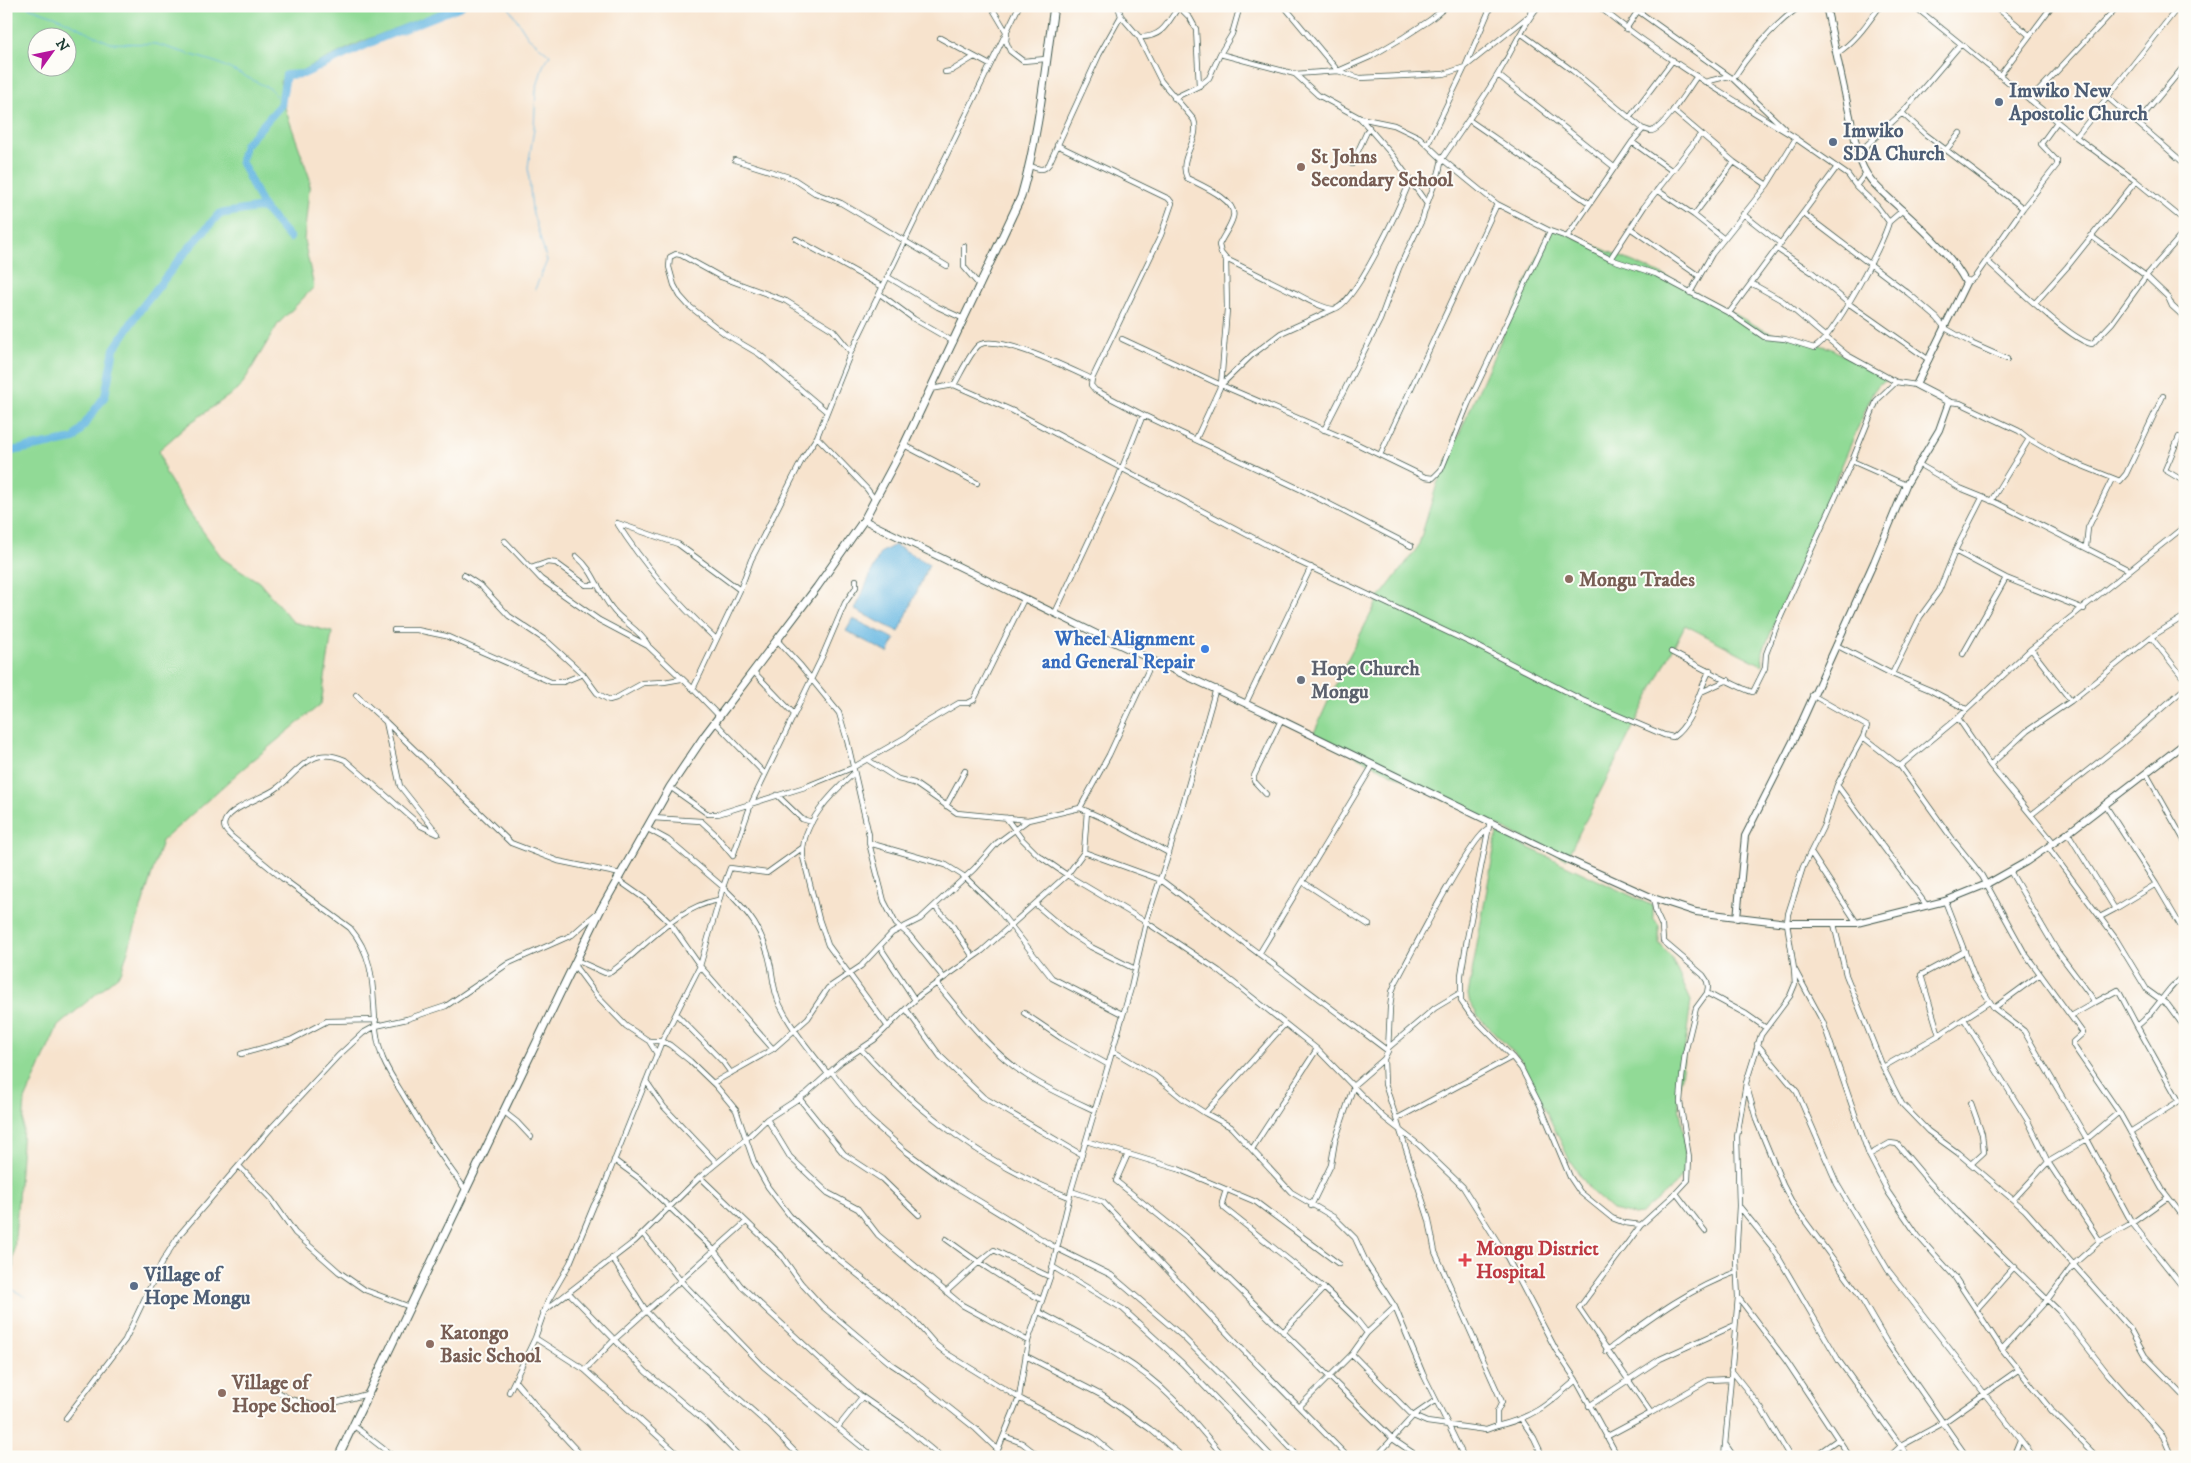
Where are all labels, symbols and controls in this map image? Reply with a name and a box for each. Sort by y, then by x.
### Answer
north arrow [28,28,78,78]
text: N [51,36,73,56]
place label: Imwiko New Apostolic Church [2008,79,2149,127]
marker: Imwiko New Apostolic Church [1993,96,2005,108]
place label: Imwiko SDA Church [1843,119,1946,167]
marker: Imwiko SDA Church [1827,136,1839,148]
place label: St Johns Secondary School [1311,145,1454,193]
marker: St Johns Secondary School [1295,161,1307,173]
place label: Mongu Trades [1579,568,1695,593]
marker: Mongu Trades [1563,573,1575,585]
place label: Wheel Alignment and General Repair [1042,627,1196,675]
marker: Wheel Alignment and General Repair [1199,643,1211,655]
place label: Hope Church Mongu [1311,657,1420,705]
marker: Hope Church Mongu [1295,674,1307,686]
place label: Mongu District Hospital [1476,1237,1599,1285]
marker: Mongu District Hospital [1458,1253,1472,1267]
place label: Village of Hope Mongu [143,1263,251,1311]
marker: Village of Hope Mongu [128,1280,140,1292]
place label: Katongo Basic School [440,1321,542,1369]
marker: Katongo Basic School [424,1338,436,1350]
place label: Village of Hope School [231,1371,337,1419]
marker: Village of Hope School [216,1387,228,1399]

